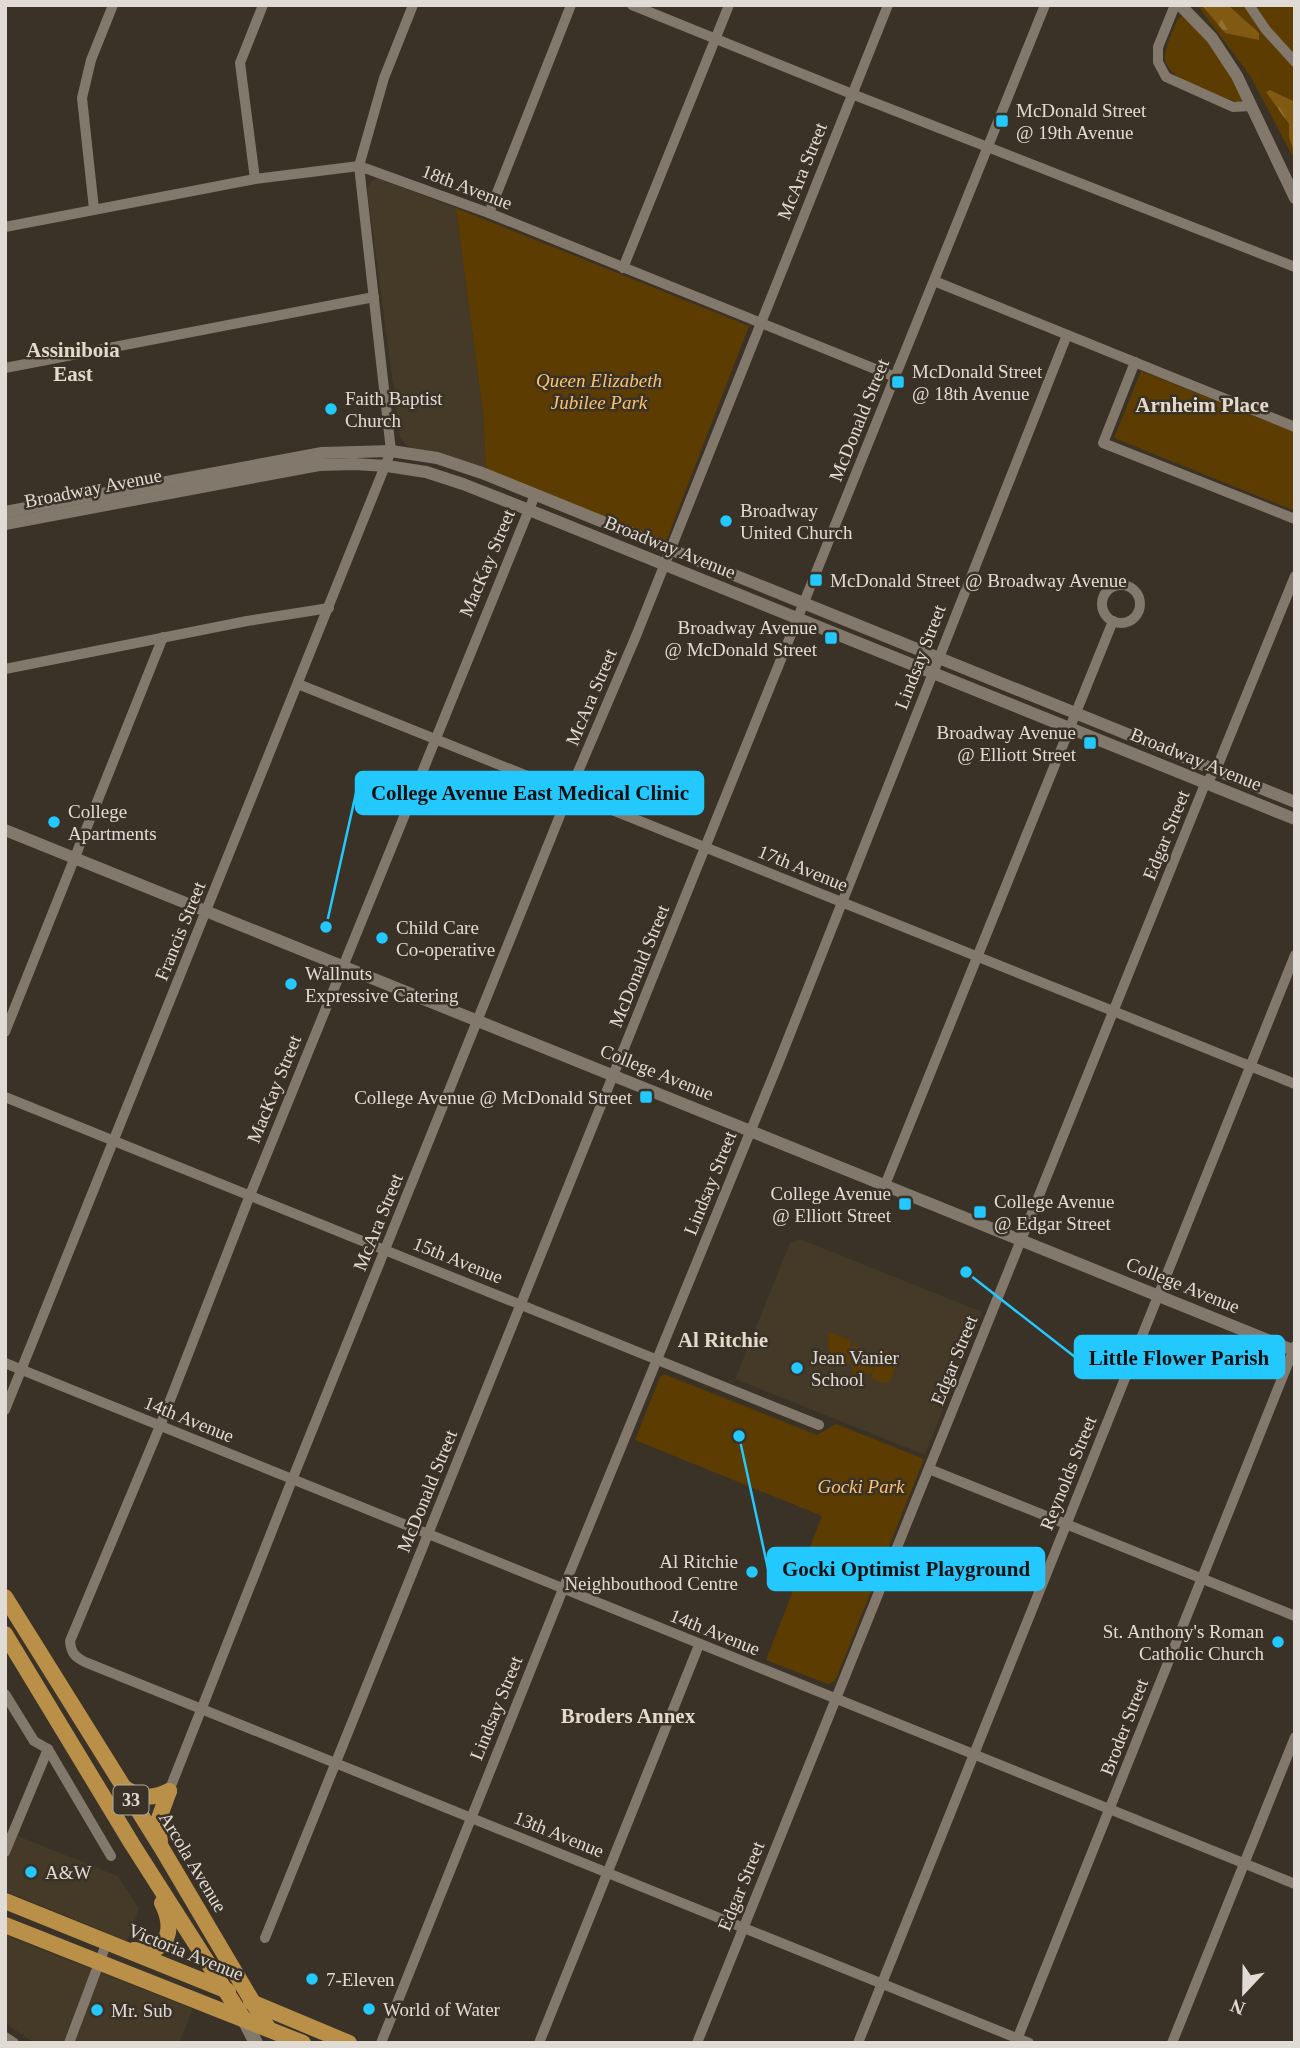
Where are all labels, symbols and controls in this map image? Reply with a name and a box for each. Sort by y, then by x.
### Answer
place label: McDonald Street @ 19th Avenue [1016,100,1147,143]
marker: McDonald Street @ 19th Avenue [994,113,1010,129]
street label: McAra Street [773,119,831,223]
street label: 18th Avenue [419,160,515,214]
district label: Assiniboia East [26,338,120,386]
street label: McDonald Street [825,355,893,484]
place label: McDonald Street @ 18th Avenue [912,361,1043,404]
park label: Queen Elizabeth Jubilee Park [536,370,662,413]
marker: McDonald Street @ 18th Avenue [890,374,906,390]
place label: Faith Baptist Church [345,388,443,431]
district label: Arnheim Place [1135,393,1269,417]
marker: Faith Baptist Church [323,401,339,417]
street label: Broadway Avenue [23,464,163,512]
place label: Broadway United Church [740,500,853,543]
street label: MacKay Street [455,506,519,620]
street label: Broadway Avenue [601,511,739,583]
marker: Broadway United Church [718,513,734,529]
place label: McDonald Street @ Broadway Avenue [830,570,1127,591]
marker: McDonald Street @ Broadway Avenue [808,572,824,588]
street label: Lindsay Street [890,601,950,712]
place label: Broadway Avenue @ McDonald Street [664,617,818,660]
marker: Broadway Avenue @ McDonald Street [823,630,839,646]
street label: McAra Street [561,645,621,748]
place label: Broadway Avenue @ Elliott Street [937,722,1077,765]
street label: Broadway Avenue [1127,723,1265,795]
marker: Broadway Avenue @ Elliott Street [1082,735,1098,751]
callout: College Avenue East Medical Clinic [356,772,703,814]
text: College Avenue East Medical Clinic [371,781,689,805]
street label: Edgar Street [1139,787,1194,883]
place label: College Apartments [68,801,157,844]
marker: College Apartments [46,814,62,830]
street label: 17th Avenue [755,840,851,896]
street label: Francis Street [151,878,210,984]
street label: McDonald Street [605,901,673,1030]
place label: Child Care Co-operative [396,917,495,960]
marker: Child Care Co-operative [374,930,390,946]
place label: Wallnuts Expressive Catering [305,963,459,1006]
marker: Wallnuts Expressive Catering [283,976,299,992]
street label: MacKay Street [243,1031,305,1146]
street label: College Avenue [597,1040,717,1104]
place label: College Avenue @ McDonald Street [354,1087,633,1108]
marker: College Avenue @ McDonald Street [638,1089,654,1105]
street label: Lindsay Street [680,1127,741,1238]
street label: McAra Street [349,1170,407,1274]
place label: College Avenue @ Elliott Street [771,1183,892,1226]
place label: College Avenue @ Edgar Street [994,1191,1114,1234]
marker: College Avenue @ Elliott Street [897,1196,913,1212]
marker: College Avenue @ Edgar Street [972,1204,988,1220]
street label: 15th Avenue [410,1232,506,1288]
street label: College Avenue [1123,1253,1243,1317]
street label: Edgar Street [927,1312,982,1408]
district label: Al Ritchie [678,1328,768,1352]
callout: Little Flower Parish [1075,1336,1284,1378]
text: Little Flower Parish [1089,1346,1270,1370]
place label: Jean Vanier School [811,1347,899,1390]
marker: Jean Vanier School [789,1360,805,1376]
street label: 14th Avenue [141,1391,237,1447]
street label: Reynolds Street [1036,1412,1101,1533]
street label: McDonald Street [393,1426,461,1555]
park label: Gocki Park [817,1476,905,1497]
callout: Gocki Optimist Playground [768,1548,1044,1590]
place label: Al Ritchie Neighbouthood Centre [564,1551,738,1594]
text: Gocki Optimist Playground [782,1557,1030,1581]
marker: Al Ritchie Neighbouthood Centre [744,1564,760,1580]
street label: 14th Avenue [667,1604,763,1660]
place label: St. Anthony's Roman Catholic Church [1103,1621,1264,1664]
marker: St. Anthony's Roman Catholic Church [1270,1634,1286,1650]
street label: Lindsay Street [466,1652,527,1763]
street label: Broder Street [1096,1675,1152,1778]
district label: Broders Annex [561,1704,696,1728]
road number: 33 [114,1786,148,1814]
street label: 13th Avenue [511,1806,607,1862]
street label: Arcola Avenue [155,1808,231,1916]
street label: Edgar Street [714,1838,769,1934]
place label: A&W [45,1862,92,1883]
marker: A&W [23,1864,39,1880]
street label: Victoria Avenue [125,1919,247,1985]
north arrow [1209,1957,1279,2027]
place label: 7-Eleven [326,1969,395,1990]
marker: 7-Eleven [304,1971,320,1987]
text: N [1227,1995,1248,2020]
place label: World of Water [383,1999,501,2020]
place label: Mr. Sub [111,2000,172,2021]
marker: World of Water [361,2001,377,2017]
marker: Mr. Sub [89,2002,105,2018]

